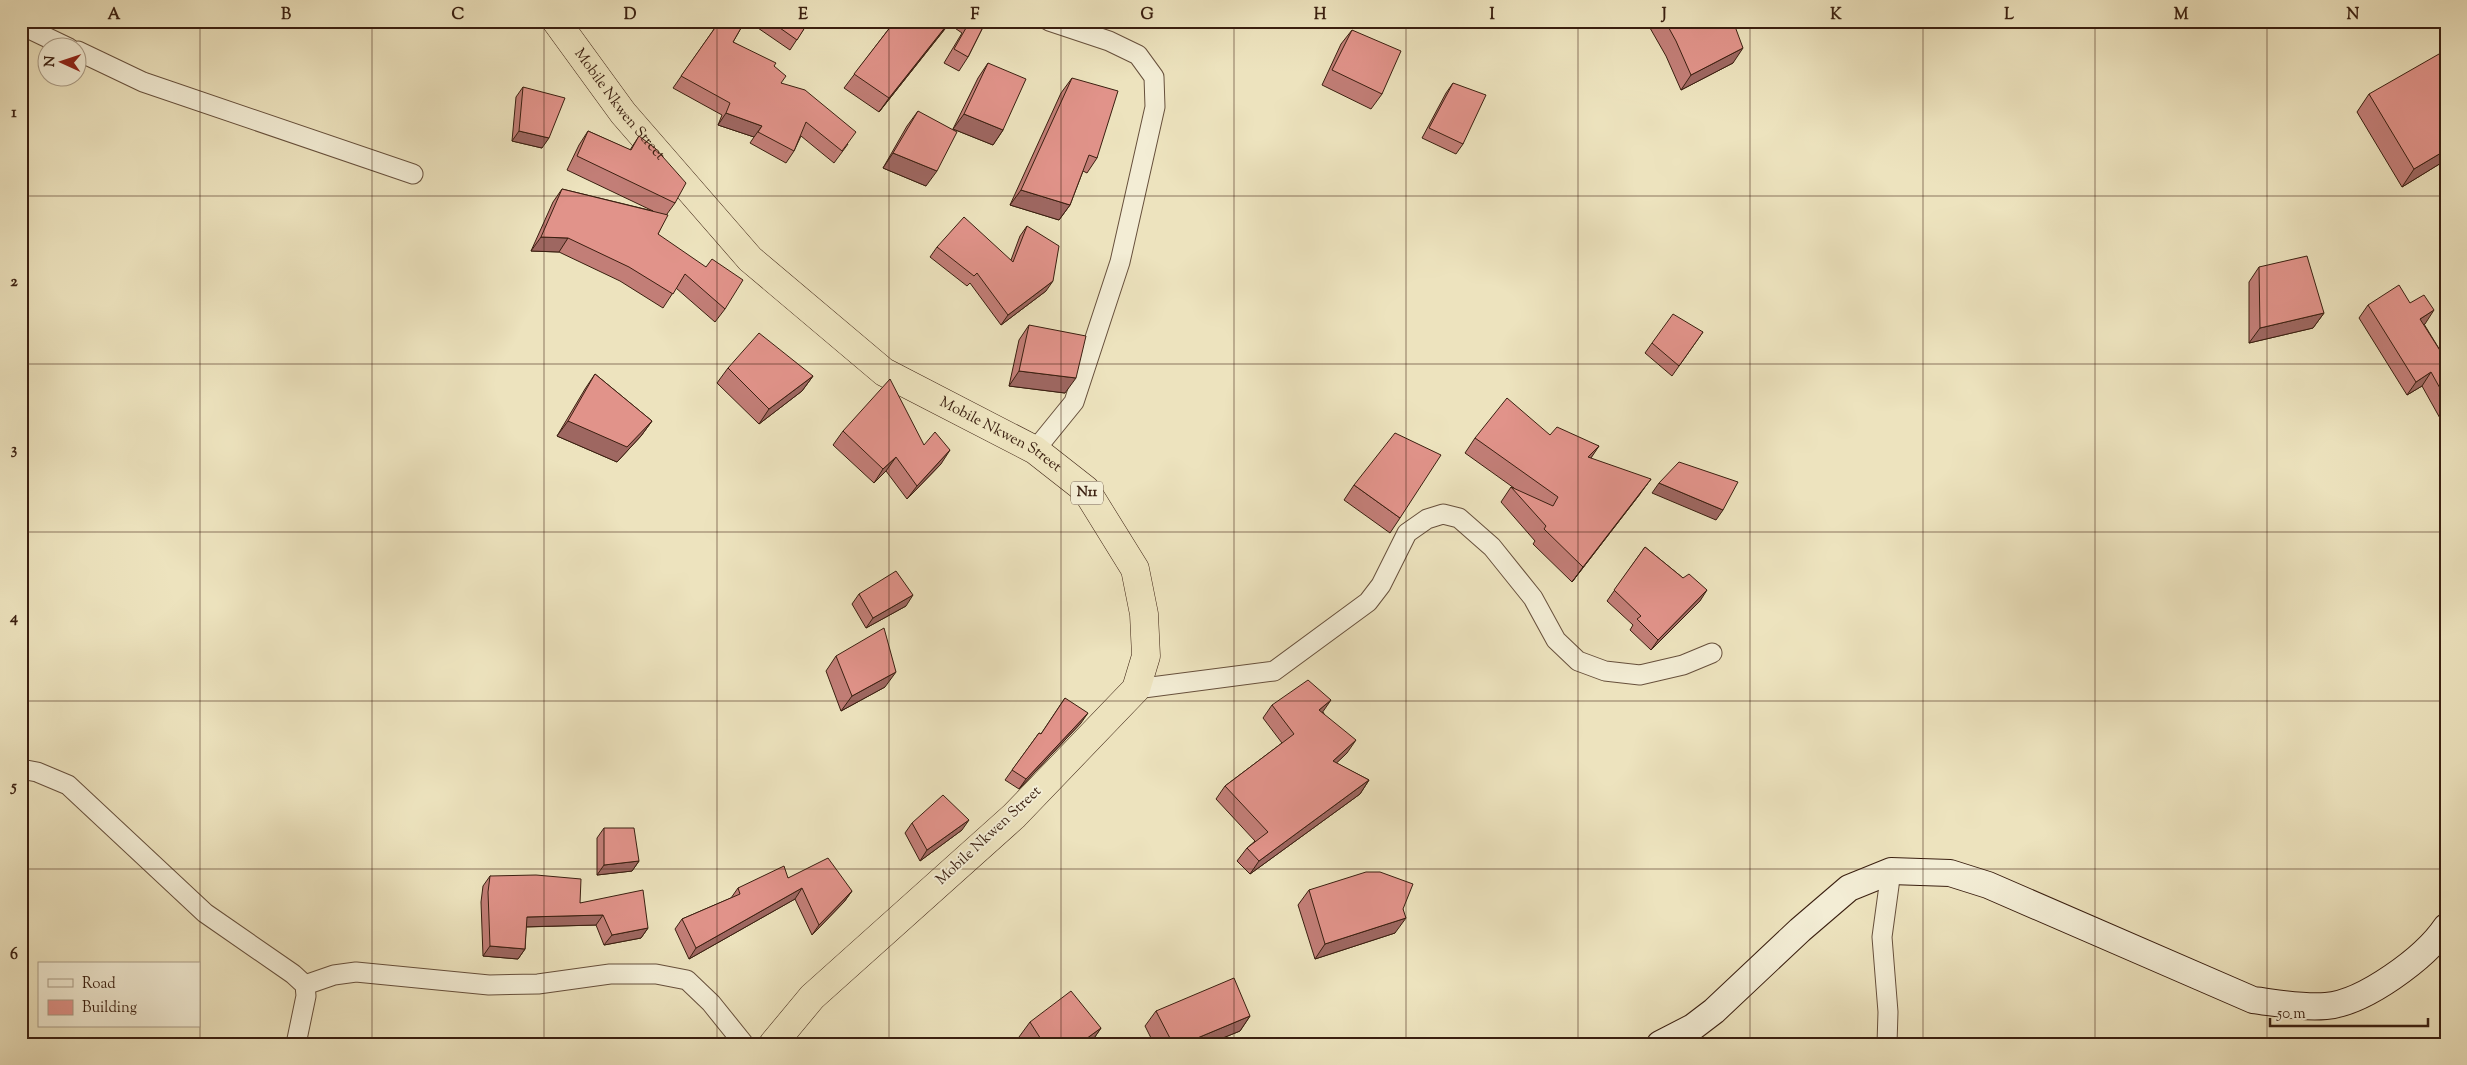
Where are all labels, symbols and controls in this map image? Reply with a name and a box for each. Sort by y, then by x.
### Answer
text: A [108,4,121,27]
text: B [281,4,291,27]
text: C [452,4,465,27]
text: D [624,4,637,27]
text: E [798,4,808,27]
text: F [971,4,980,27]
text: G [1140,4,1154,27]
text: H [1314,4,1327,27]
text: I [1489,4,1495,27]
text: J [1660,4,1667,27]
text: K [1830,4,1842,27]
text: L [2004,4,2014,27]
text: M [2174,4,2189,27]
text: N [2347,4,2360,27]
north arrow [38,38,88,88]
street label: Mobile Nkwen Street [569,44,670,165]
text: N [41,55,61,68]
text: 1 [11,102,17,125]
text: 2 [10,271,18,294]
street label: Mobile Nkwen Street [936,392,1066,477]
text: 3 [11,439,18,462]
road number: N11 [1071,482,1103,504]
text: 4 [9,607,18,630]
text: 5 [9,776,17,799]
street label: Mobile Nkwen Street [932,782,1046,890]
text: 6 [10,944,18,967]
legend [38,962,200,1028]
text: Road [82,974,116,995]
scale bar [2270,995,2427,1027]
text: Building [82,998,137,1019]
text: 50 m [2276,1004,2306,1025]

